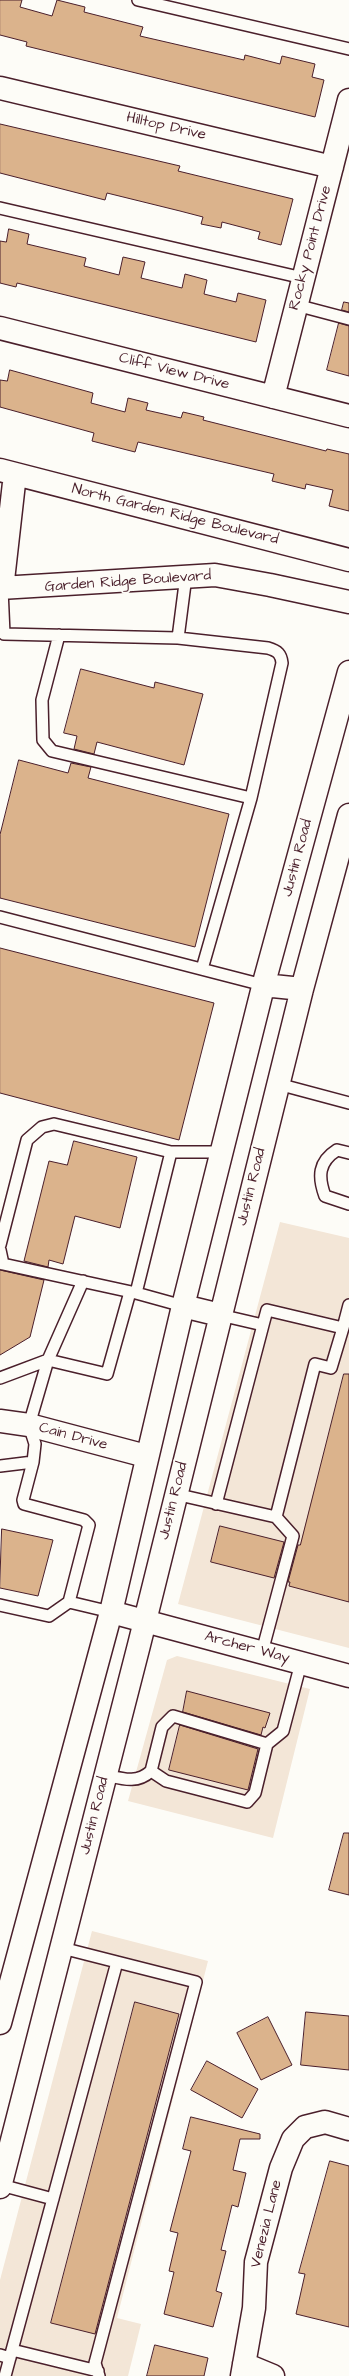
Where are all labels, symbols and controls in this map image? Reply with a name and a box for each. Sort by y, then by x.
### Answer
street label: Hilltop Drive [124,109,208,145]
street label: Rocky Point Drive [286,184,336,312]
street label: Cliff View Drive [117,350,231,394]
street label: North Garden Ridge Boulevard [70,481,280,549]
street label: Garden Ridge Boulevard [44,567,212,597]
street label: Justin Road [279,817,317,899]
street label: Justin Road [234,1146,270,1228]
street label: Cain Drive [37,1419,109,1455]
street label: Justin Road [156,1460,192,1542]
street label: Archer Way [203,1628,291,1668]
street label: Justin Road [77,1775,113,1857]
street label: Venezia Lane [247,2178,287,2270]

